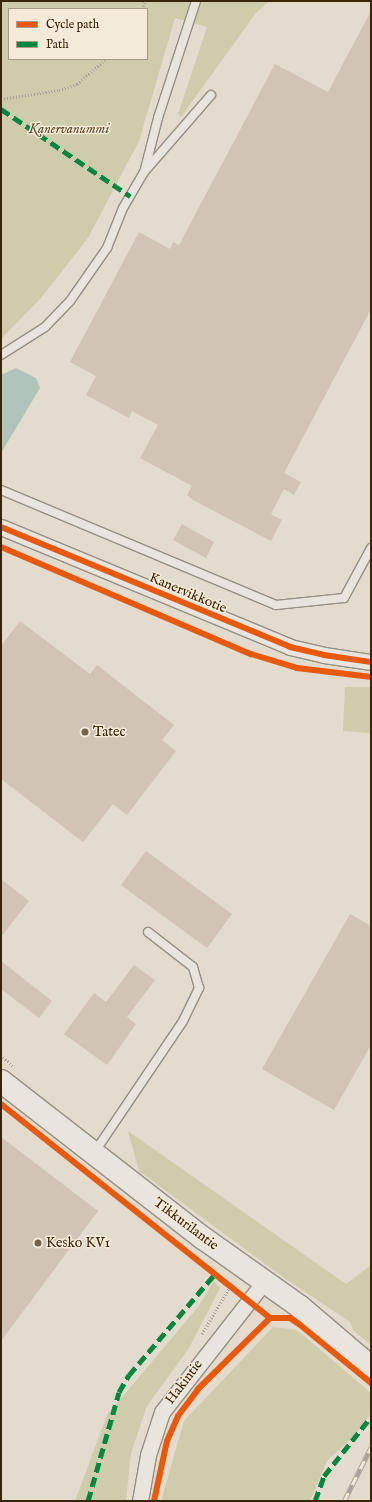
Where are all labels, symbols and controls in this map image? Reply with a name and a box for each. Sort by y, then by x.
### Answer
legend [8,8,148,60]
text: Cycle path [46,17,99,32]
text: Path [46,37,69,52]
park label: Kanervanummi [29,121,109,137]
street label: Kanervikkotie [147,569,229,617]
place label: Tatec [93,724,125,740]
marker: Tatec [80,727,90,737]
street label: Tikkurilantie [150,1194,222,1254]
place label: Kesko KV1 [46,1235,110,1251]
marker: Kesko KV1 [33,1238,43,1248]
street label: Hakintie [162,1356,206,1408]

